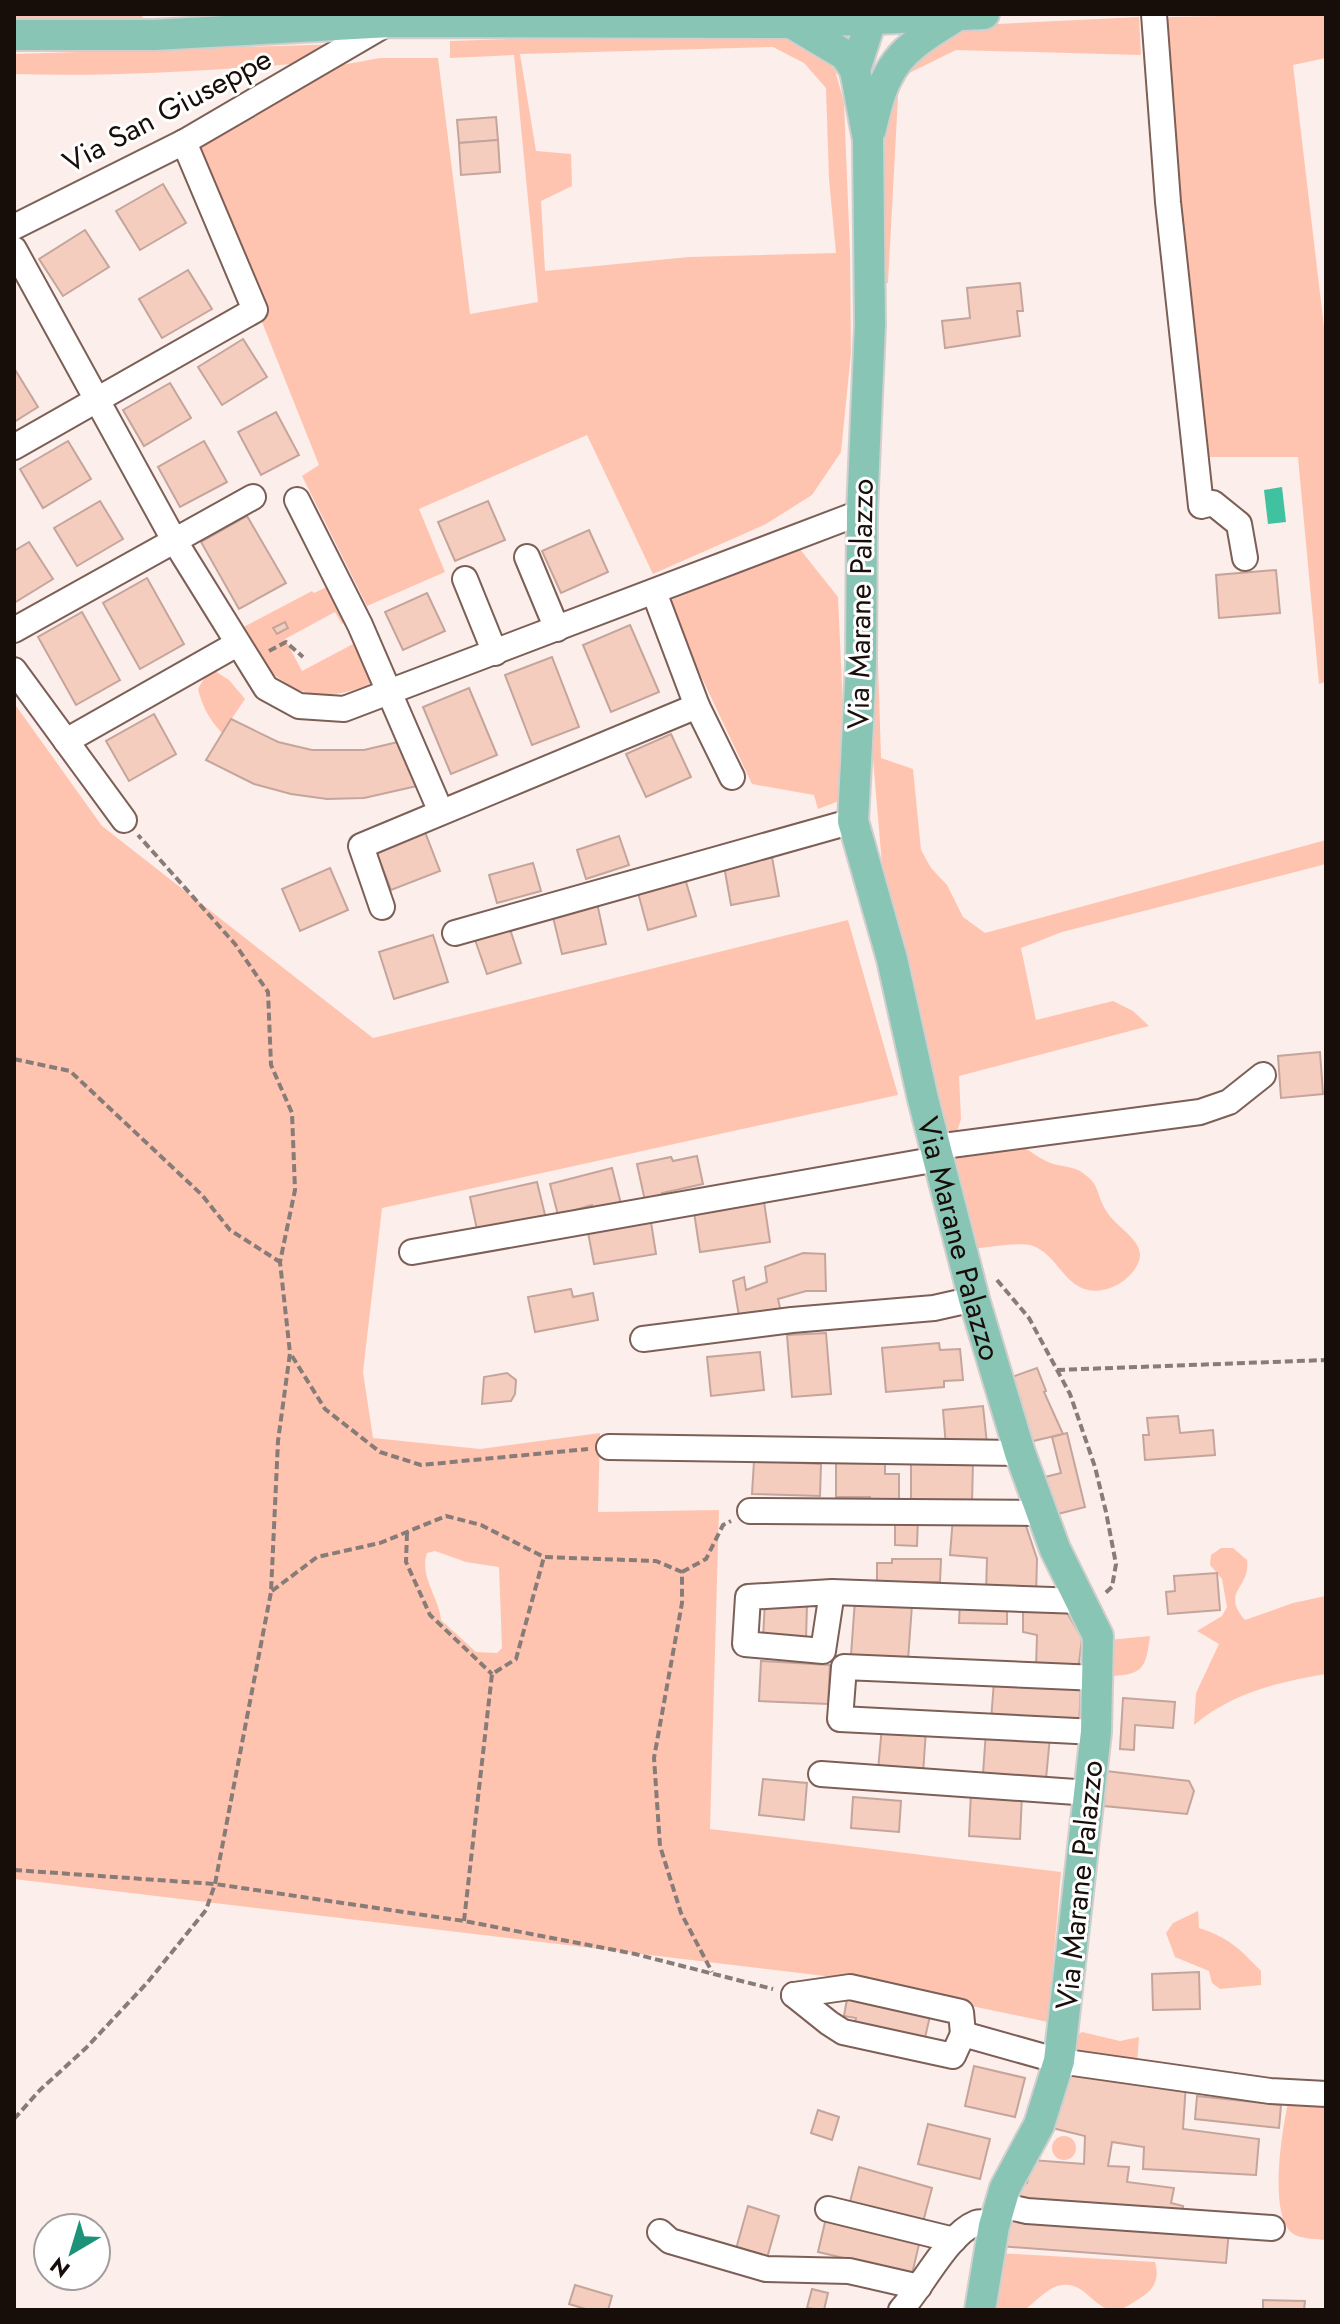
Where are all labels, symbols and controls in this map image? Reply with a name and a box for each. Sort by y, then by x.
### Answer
street label: Via San Giuseppe [55,37,279,183]
street label: Via Marane Palazzo [836,478,884,730]
street label: Via Marane Palazzo [907,1112,1013,1366]
street label: Via Marane Palazzo [1045,1758,1113,2012]
north arrow [32,2212,112,2292]
text: N [43,2250,76,2286]

